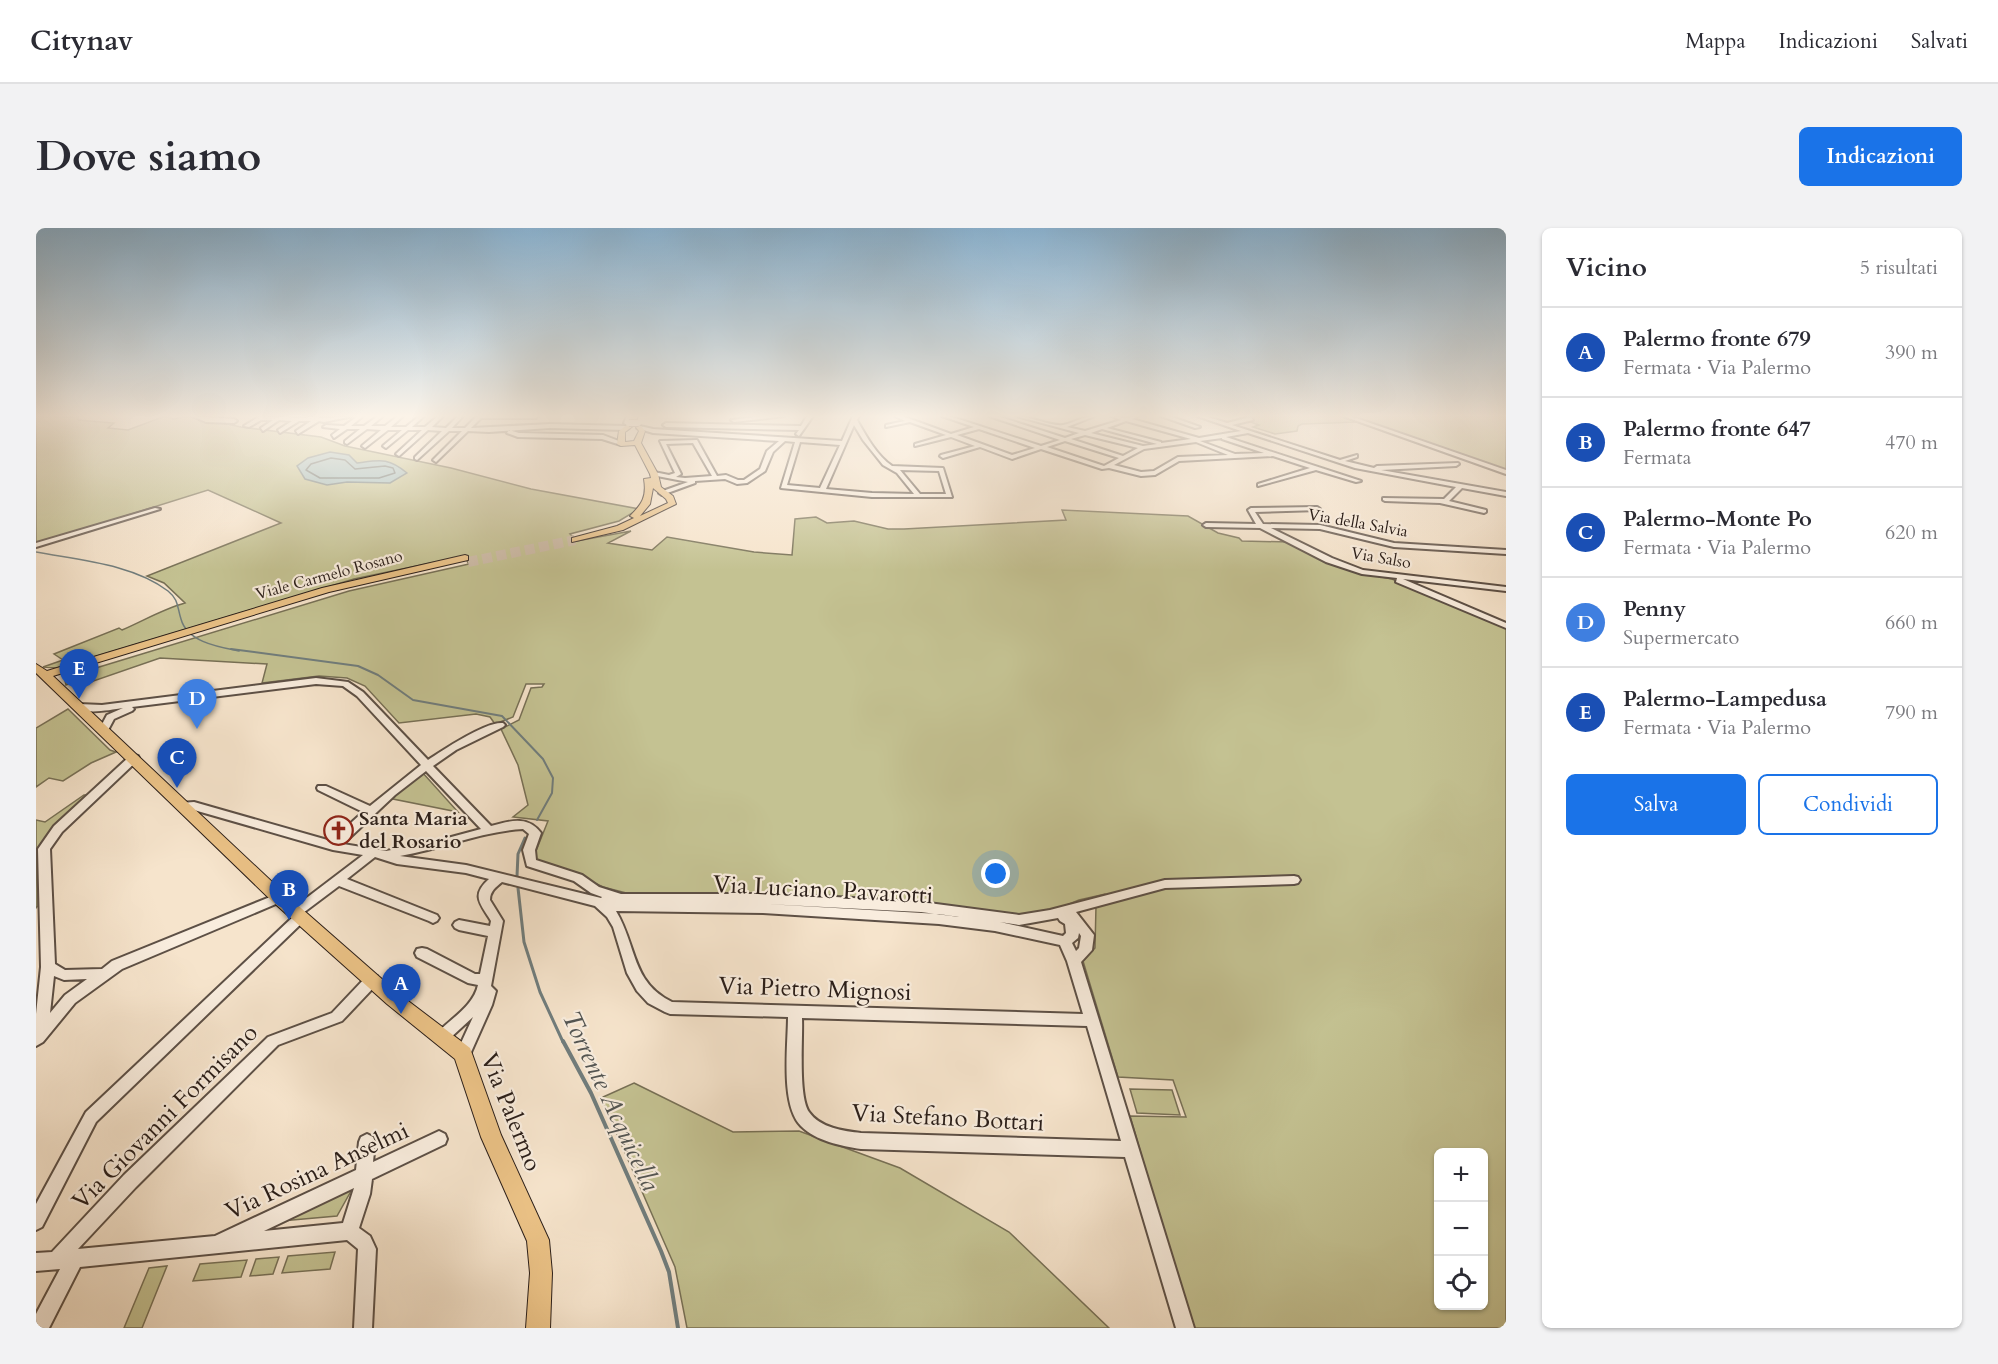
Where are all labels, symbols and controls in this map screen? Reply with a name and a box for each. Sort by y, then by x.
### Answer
text: Citynav [30,22,133,60]
text: Mappa [1685,27,1745,56]
text: Indicazioni [1778,27,1878,56]
text: Salvati [1911,27,1968,56]
button: Indicazioni [1799,127,1962,186]
text: Dove siamo [36,128,261,185]
text: Vicino [1566,250,1647,285]
text: 5 risultati [1860,254,1938,281]
text: Palermo fronte 679 [1623,324,1811,354]
text: A [1578,339,1593,366]
text: 390 m [1885,339,1938,366]
text: Fermata · Via Palermo [1623,354,1811,381]
text: Palermo fronte 647 [1623,414,1811,444]
text: B [1578,429,1593,456]
text: 470 m [1885,429,1938,456]
text: Fermata [1623,444,1691,471]
street label: Via della Salvia [1306,503,1410,543]
text: Palermo-Monte Po [1623,504,1812,534]
text: C [1578,519,1593,546]
text: 620 m [1885,519,1938,546]
text: Fermata · Via Palermo [1623,534,1811,561]
street label: Via Salso [1349,542,1413,574]
street label: Viale Carmelo Rosano [253,545,405,605]
text: Penny [1623,594,1686,624]
text: D [1577,609,1594,636]
text: 660 m [1885,609,1938,636]
text: Supermercato [1623,624,1739,651]
pin: E [60,650,99,699]
pin: D [178,680,216,729]
text: Palermo-Lampedusa [1623,684,1827,714]
text: E [1579,699,1592,726]
text: 790 m [1885,699,1938,726]
text: Fermata · Via Palermo [1623,714,1811,741]
pin: C [158,738,196,788]
button: Salva [1566,774,1746,835]
button: Condividi [1758,774,1938,835]
place label: Santa Maria del Rosario [359,805,468,855]
church icon: Santa Maria del Rosario [322,814,354,846]
your location [981,859,1010,888]
street label: Via Luciano Pavarotti [712,868,934,912]
pin: B [270,870,308,920]
pin: A [382,964,421,1014]
street label: Via Pietro Mignosi [718,969,912,1009]
water label: Torrente Acquicella [554,1005,668,1197]
street label: Via Giovanni Formisano [65,1017,265,1217]
street label: Via Palermo [472,1048,550,1176]
street label: Via Stefano Bottari [851,1096,1045,1140]
street label: Via Rosina Anselmi [220,1114,414,1228]
map controls [1434,1148,1488,1310]
button: + [1434,1148,1488,1202]
button: − [1434,1202,1488,1256]
button: locate [1434,1256,1488,1310]

